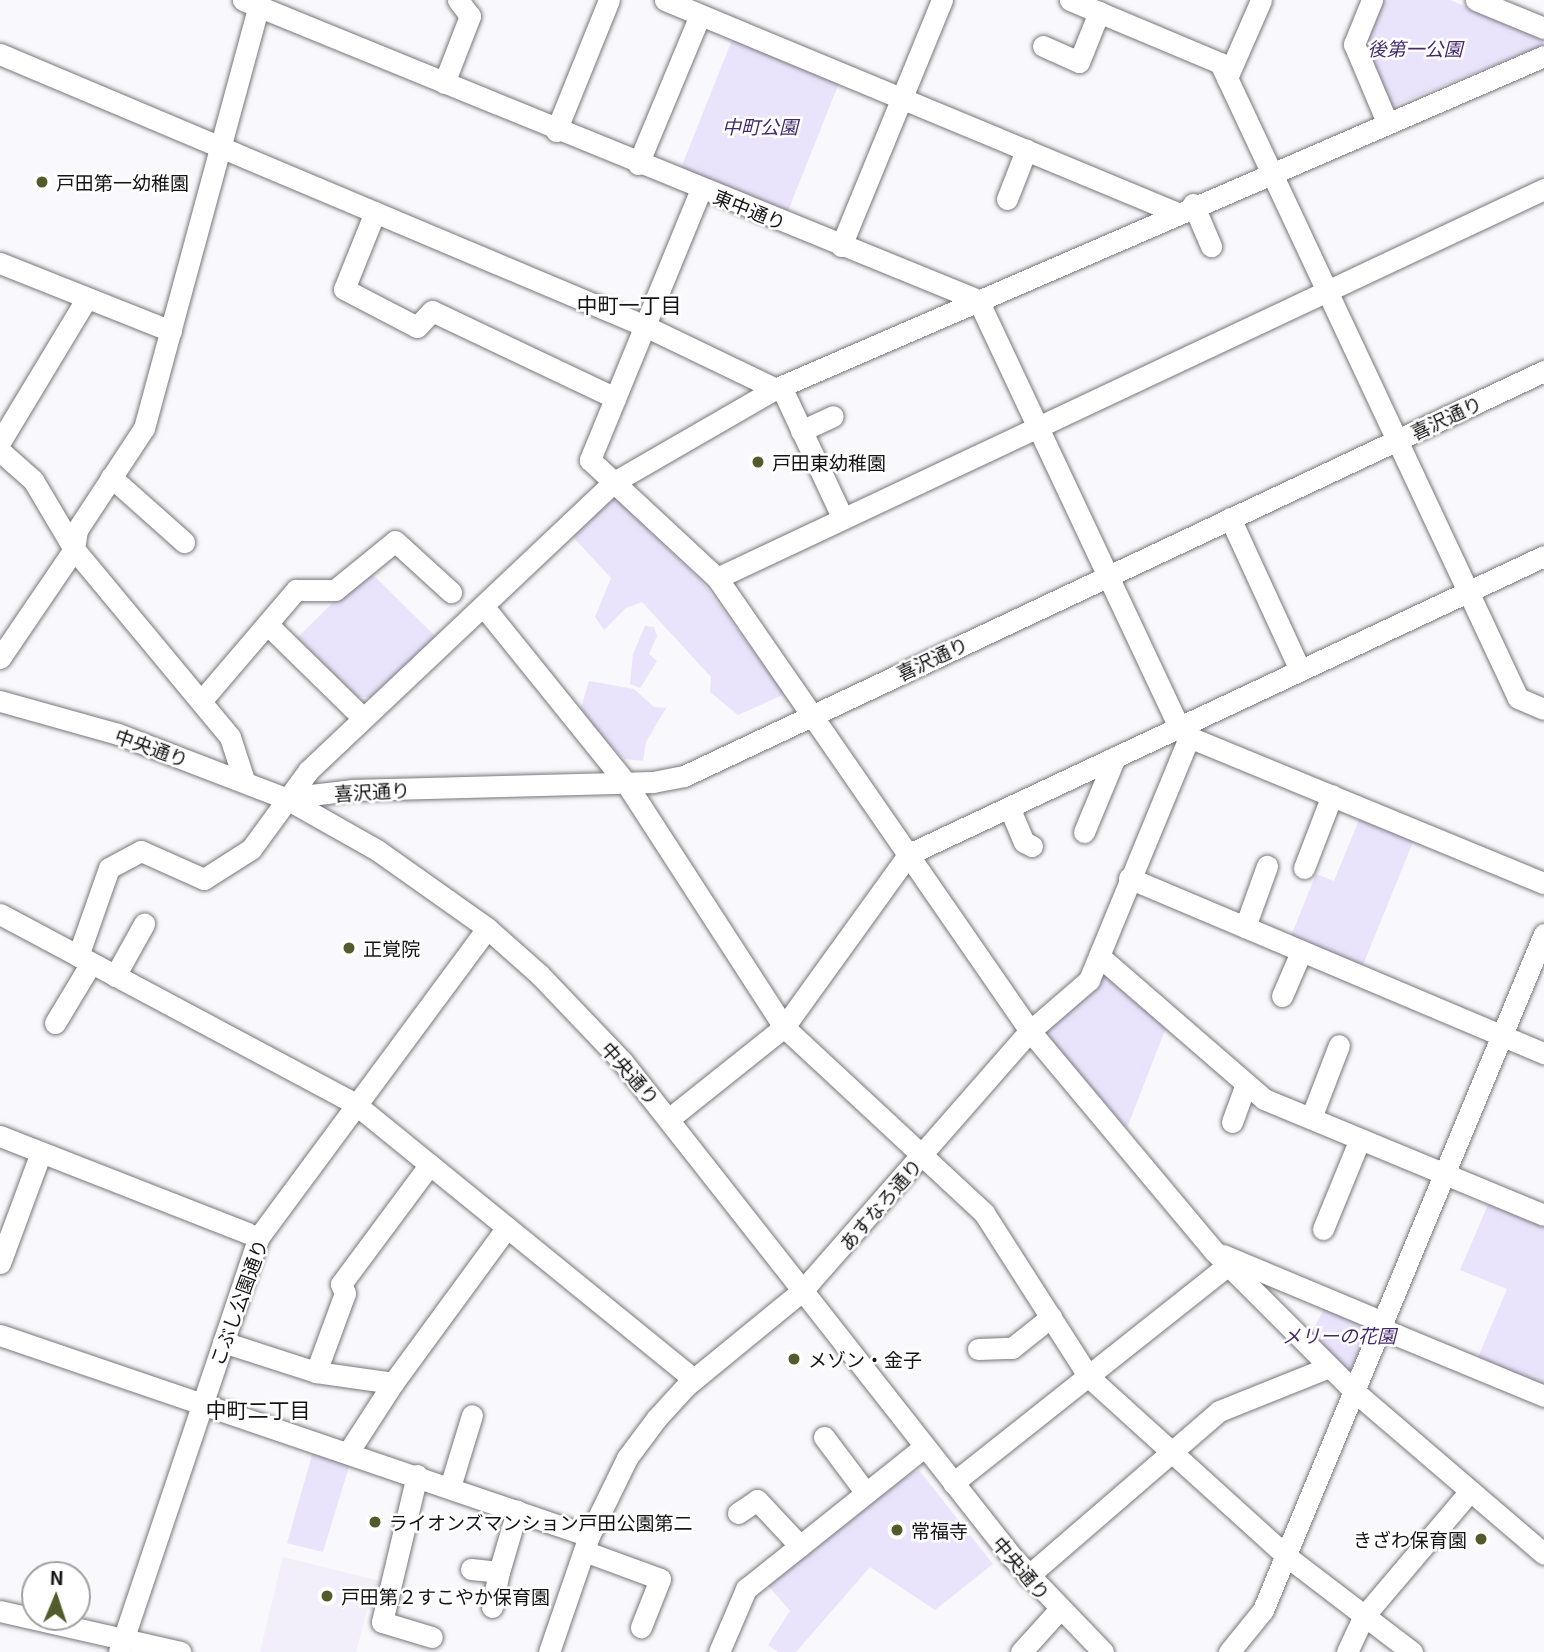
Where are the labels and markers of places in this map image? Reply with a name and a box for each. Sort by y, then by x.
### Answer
place label: 戸田第一幼稚園 [56,171,189,193]
marker: 戸田第一幼稚園 [34,174,50,190]
place label: 戸田東幼稚園 [772,451,886,473]
marker: 戸田東幼稚園 [750,454,766,470]
place label: 正覚院 [363,937,420,959]
marker: 正覚院 [341,940,357,956]
place label: メゾン・金子 [808,1348,922,1370]
marker: メゾン・金子 [786,1351,802,1367]
place label: ライオンズマンション戸田公園第二 [389,1511,693,1533]
marker: ライオンズマンション戸田公園第二 [367,1514,383,1530]
place label: 常福寺 [911,1519,968,1541]
marker: 常福寺 [889,1522,905,1538]
place label: きざわ保育園 [1353,1528,1467,1550]
marker: きざわ保育園 [1473,1531,1489,1547]
place label: 戸田第２すこやか保育園 [341,1585,550,1607]
marker: 戸田第２すこやか保育園 [319,1588,335,1604]

